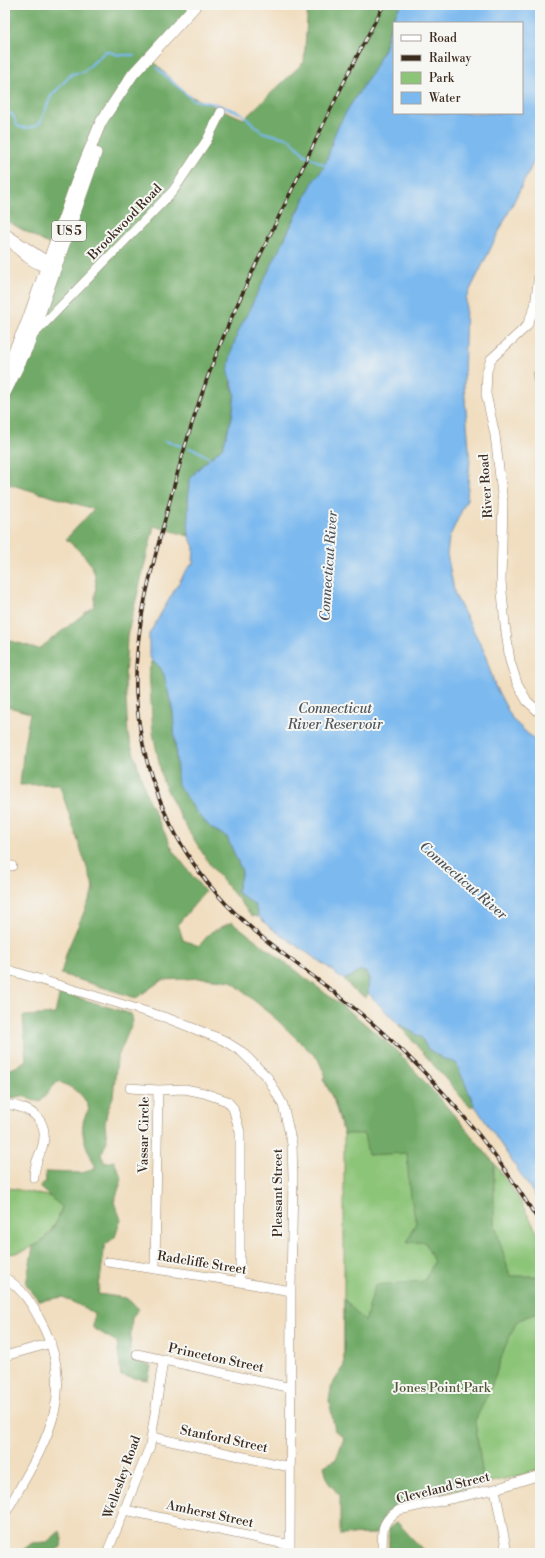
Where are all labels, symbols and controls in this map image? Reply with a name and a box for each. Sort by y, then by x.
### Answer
legend [393,22,523,114]
text: Road [429,31,457,46]
text: Railway [429,51,471,66]
text: Park [429,71,455,86]
text: Water [428,91,461,106]
street label: Brookwood Road [84,180,166,264]
road number: US 5 [52,221,86,241]
street label: River Road [476,453,496,519]
water label: Connecticut River [316,509,342,622]
water label: Connecticut River Reservoir [286,700,384,734]
water label: Connecticut River [415,838,511,925]
street label: Vassar Circle [135,1096,153,1174]
street label: Pleasant Street [270,1148,286,1237]
street label: Radcliffe Street [156,1248,248,1278]
street label: Princeton Street [167,1340,266,1376]
park label: Jones Point Park [392,1380,492,1396]
street label: Stanford Street [179,1422,270,1456]
street label: Wellesley Road [99,1433,145,1522]
street label: Cleveland Street [395,1469,492,1507]
street label: Amherst Street [164,1497,255,1531]

